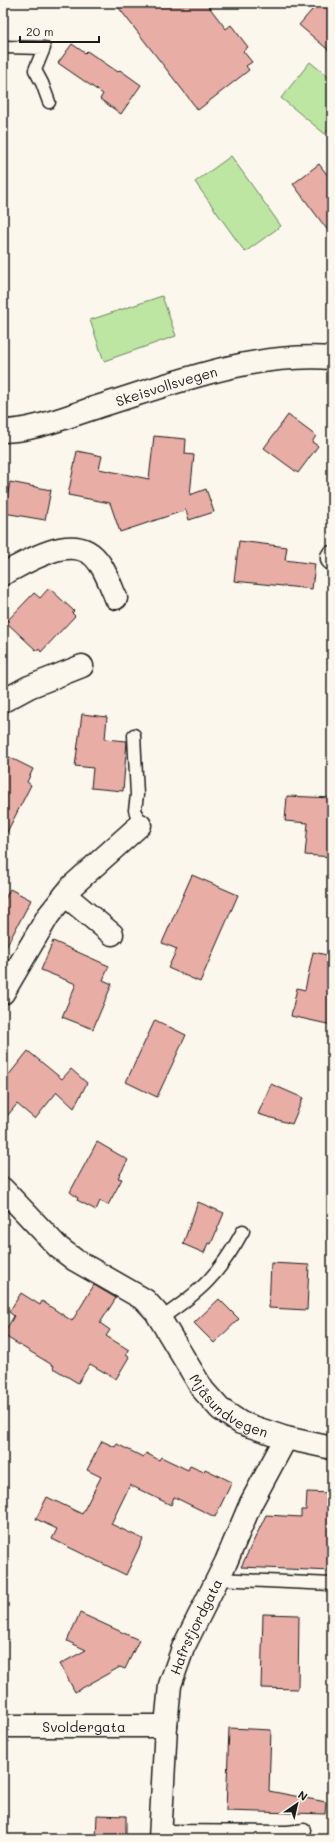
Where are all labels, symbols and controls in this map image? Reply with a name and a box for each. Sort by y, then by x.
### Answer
scale bar [20,18,99,44]
text: 20 m [26,23,54,39]
street label: Skeisvollsvegen [113,361,219,410]
street label: Mjåsundvegen [186,1370,271,1441]
street label: Hafrsfjordgata [165,1575,226,1677]
street label: Svoldergata [42,1717,126,1736]
north arrow [277,1784,317,1824]
text: N [295,1787,311,1804]

